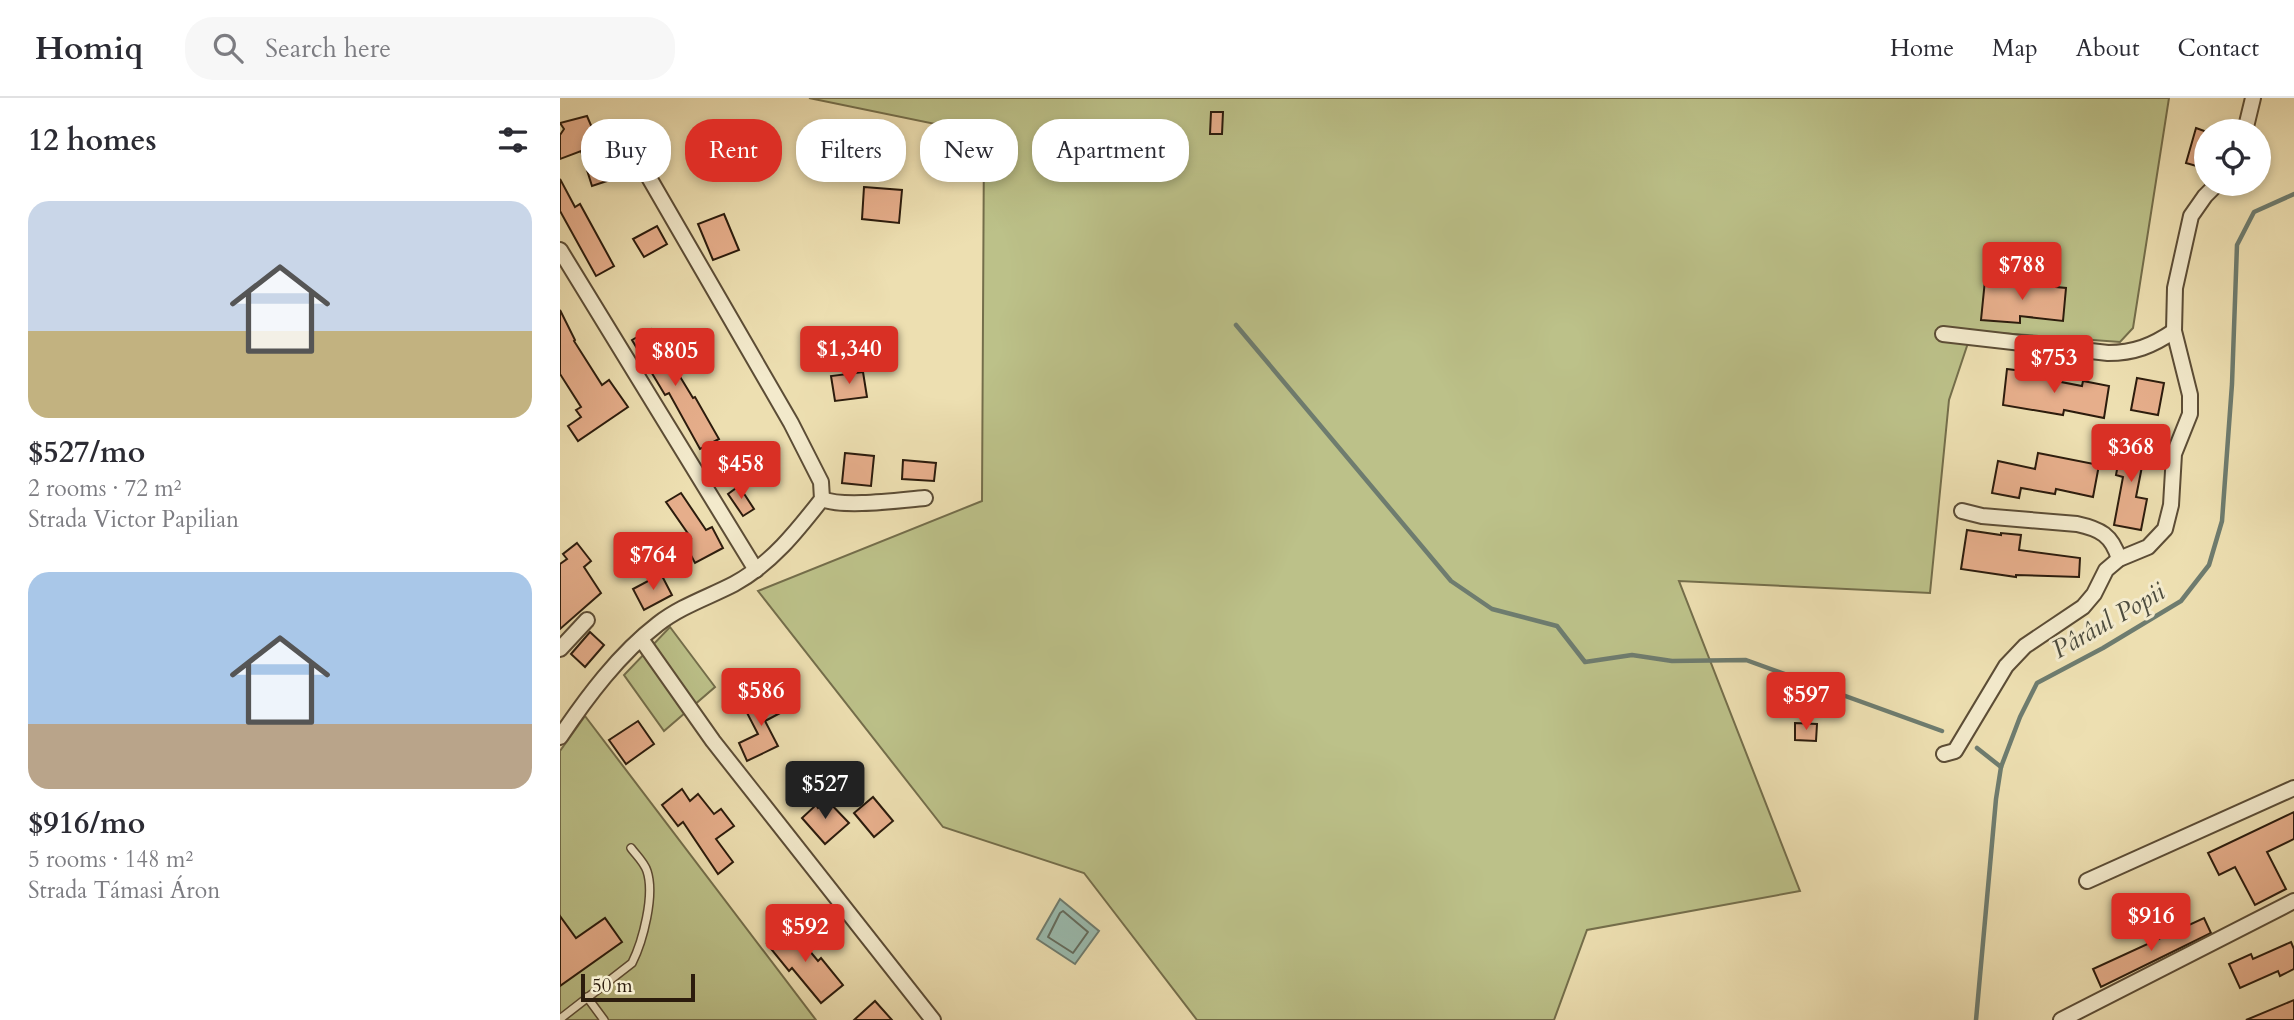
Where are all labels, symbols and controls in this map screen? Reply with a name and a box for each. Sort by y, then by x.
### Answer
search box [185,17,675,80]
text: Homiq [35,26,143,71]
icon: search [209,29,247,67]
text: Search here [265,31,391,66]
text: Home [1890,32,1954,65]
text: Map [1992,32,2038,65]
text: About [2076,32,2140,65]
text: Contact [2178,32,2259,65]
chip: Buy [581,119,671,182]
chip: Rent [685,119,782,182]
chip: Filters [796,119,906,182]
chip: New [920,119,1018,182]
chip: Apartment [1032,119,1189,182]
map controls [2194,119,2271,196]
button: locate [2194,119,2271,196]
text: 12 homes [28,120,157,161]
icon: filters [494,121,532,159]
pin: $788 [1981,242,2063,302]
icon: home [217,246,343,372]
text: $788 [1998,249,2046,280]
pin: $1,340 [792,327,906,386]
pin: $805 [634,328,716,388]
text: $1,340 [816,333,882,364]
text: $805 [651,335,699,366]
pin: $753 [2013,336,2095,395]
text: $753 [2030,342,2078,373]
pin: $368 [2090,424,2172,484]
text: $368 [2107,431,2155,462]
text: $527/mo [28,432,145,473]
pin: $458 [700,442,782,501]
text: $458 [717,448,765,479]
text: 2 rooms · 72 m² [28,473,181,504]
text: Strada Victor Papilian [28,504,239,535]
pin: $764 [612,532,694,592]
text: $764 [629,539,677,570]
water label: Pârâul Popii [2045,574,2172,667]
icon: home [217,617,343,743]
pin: $586 [720,668,802,728]
pin: $597 [1765,672,1847,732]
text: $586 [737,675,785,706]
text: $597 [1782,679,1830,710]
pin: $527 [784,762,866,821]
text: $527 [801,768,849,799]
text: $916/mo [28,803,145,844]
text: 5 rooms · 148 m² [28,844,193,875]
text: Strada Támasi Áron [28,875,220,906]
pin: $916 [2110,894,2192,953]
text: $916 [2127,900,2175,931]
pin: $592 [764,904,846,964]
text: $592 [781,911,829,942]
scale bar [581,971,695,1003]
text: 50 m [592,973,633,999]

